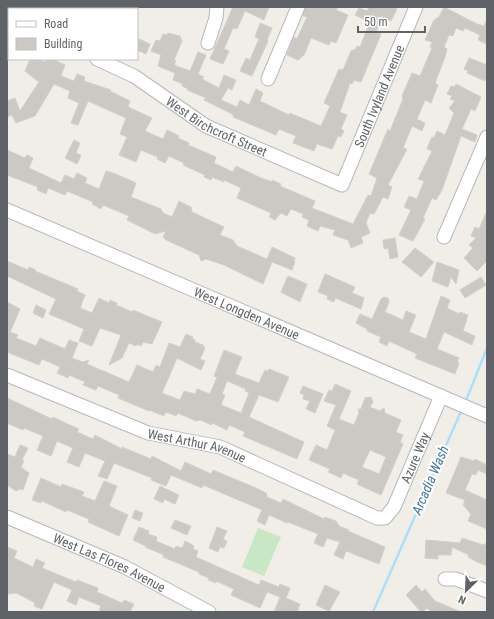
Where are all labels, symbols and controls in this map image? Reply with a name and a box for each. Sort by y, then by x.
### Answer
legend [8,8,138,60]
scale bar [358,8,425,34]
text: 50 m [364,15,388,29]
text: Road [44,17,68,31]
text: Building [44,37,82,51]
street label: South Ivyland Avenue [351,43,407,149]
street label: West Birchcroft Street [163,93,270,159]
street label: West Longden Avenue [192,284,302,342]
street label: West Arthur Avenue [146,426,248,465]
street label: Azure Way [398,429,433,485]
water label: Arcadia Wash [408,443,452,518]
street label: West Las Flores Avenue [51,530,168,595]
north arrow [446,571,486,611]
text: N [456,592,468,607]

